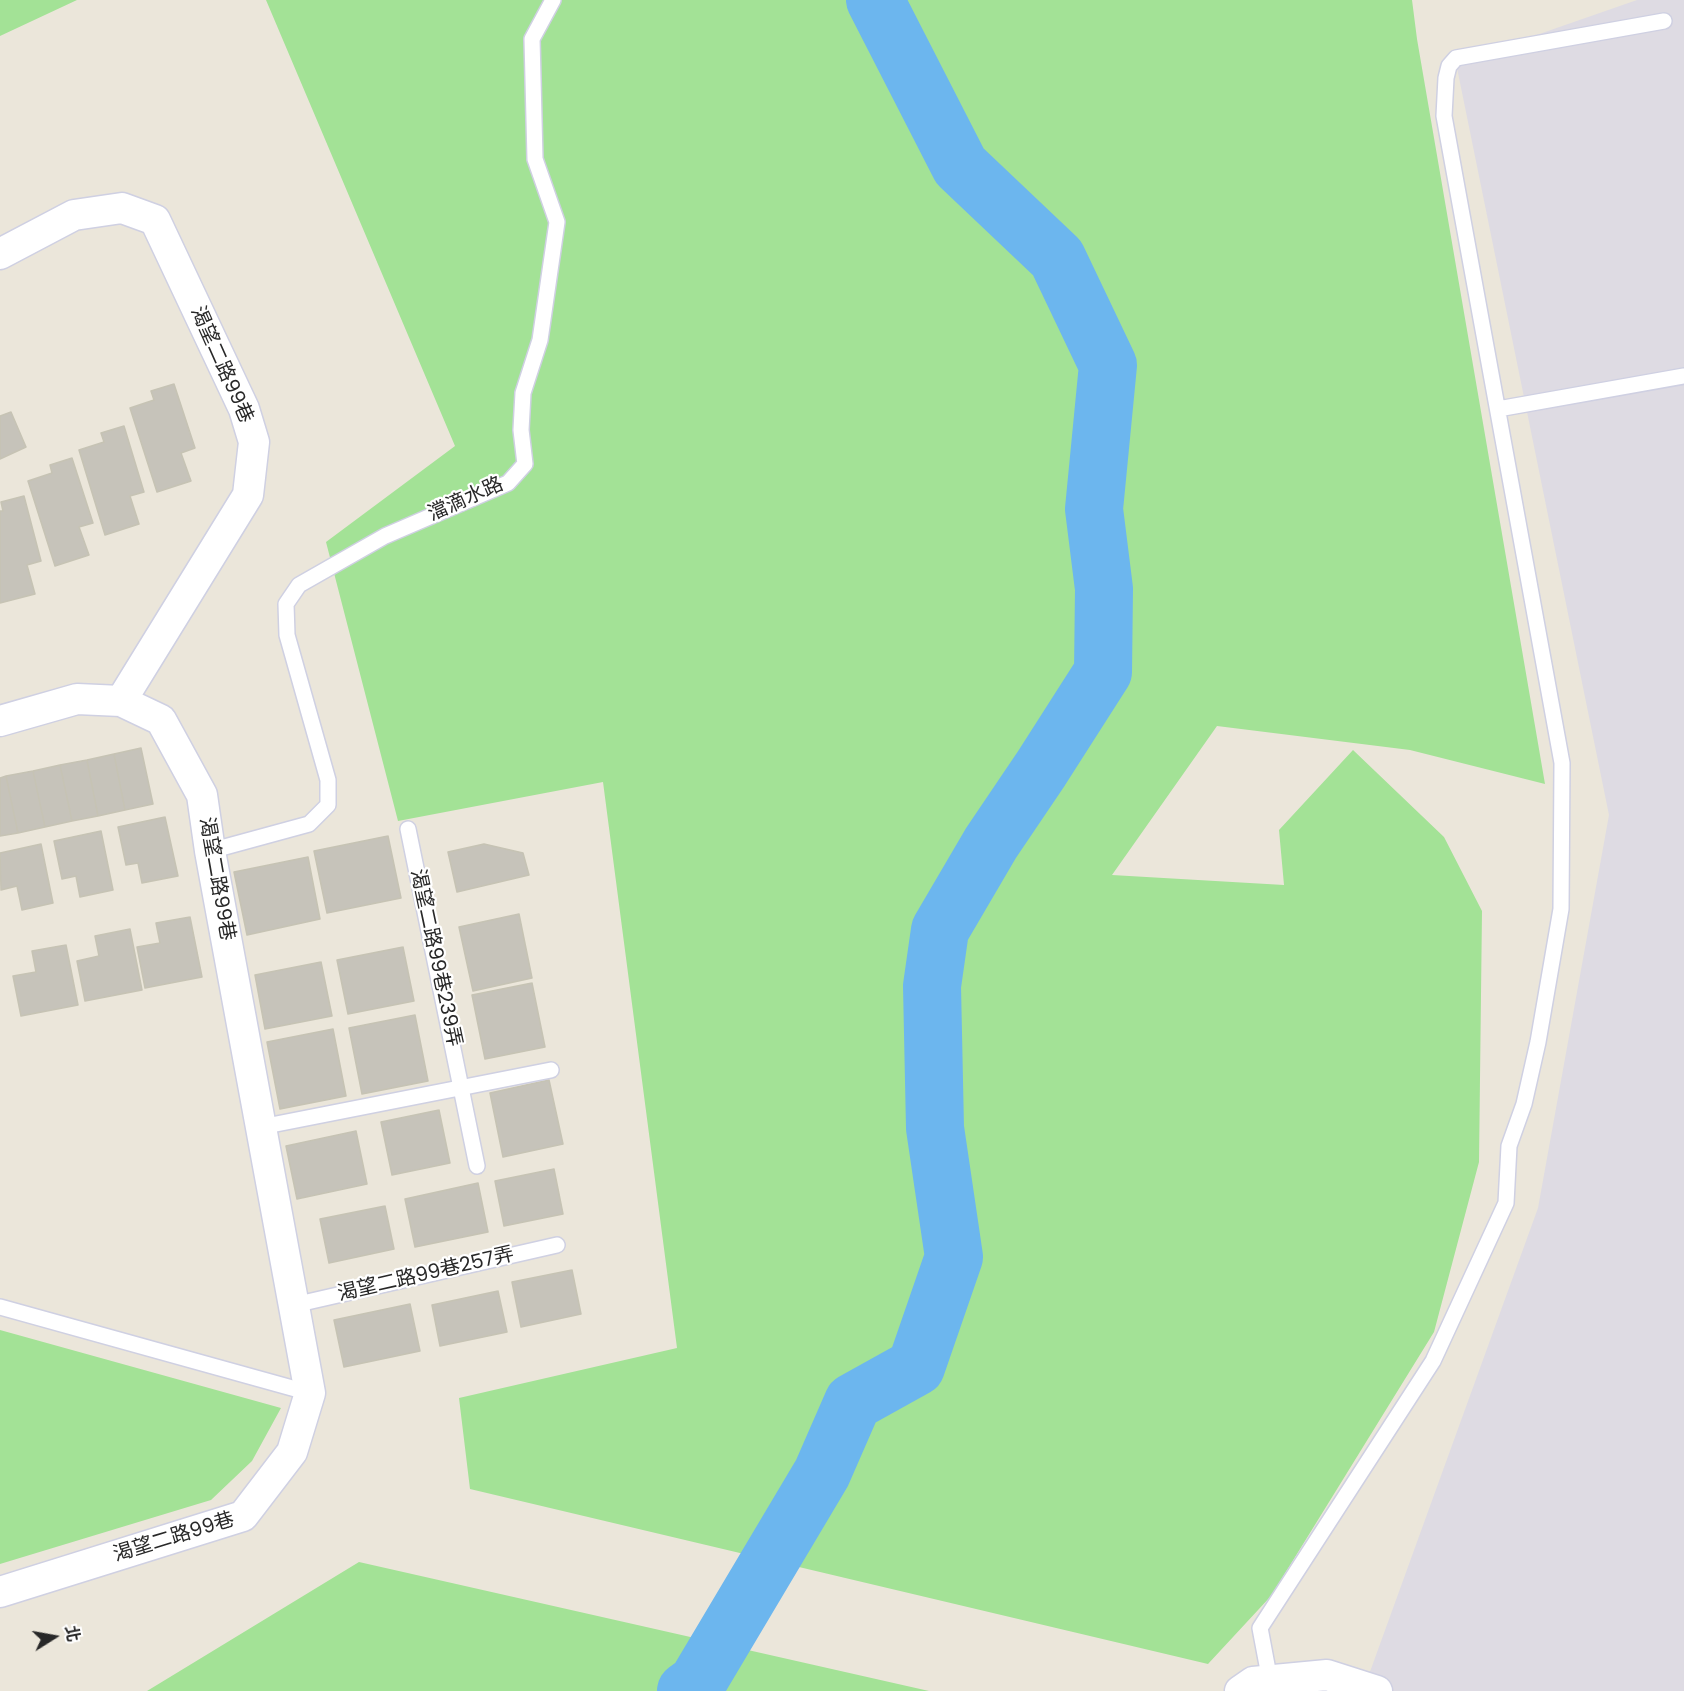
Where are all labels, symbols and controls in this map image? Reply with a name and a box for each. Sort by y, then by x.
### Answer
street label: 渴望二路99巷 [185,303,257,427]
street label: 澢滴水路 [425,473,507,527]
street label: 渴望二路99巷 [193,815,239,943]
street label: 渴望二路99巷239弄 [404,867,466,1049]
street label: 渴望二路99巷257弄 [336,1243,516,1307]
street label: 渴望二路99巷 [111,1508,237,1568]
north arrow [24,1607,84,1667]
text: 北 [59,1623,85,1644]

